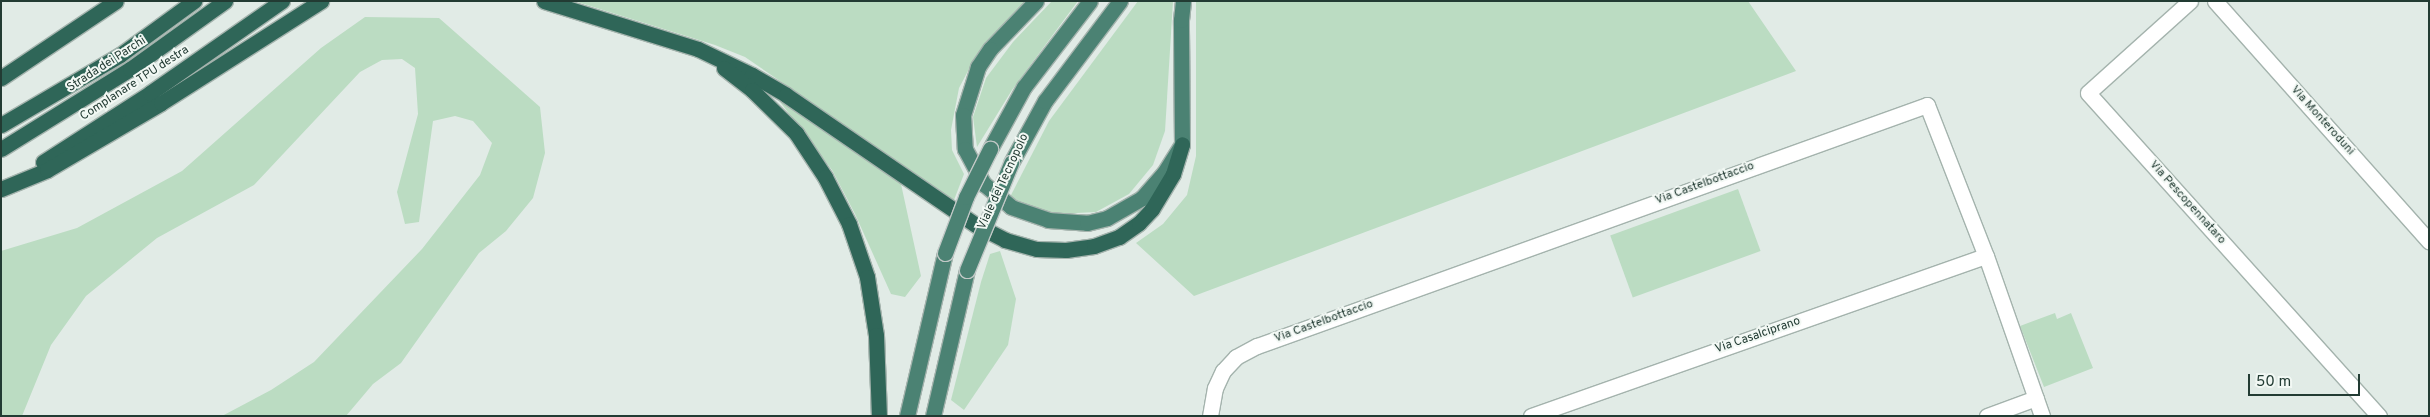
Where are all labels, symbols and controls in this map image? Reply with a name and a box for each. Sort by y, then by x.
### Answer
street label: Strada dei Parchi [65,34,149,96]
street label: Complanare TPU destra [78,43,192,125]
street label: Via Monteroduni [2287,83,2357,159]
street label: Viale del Tecnopolo [975,132,1033,232]
street label: Via Pescopennataro [2146,158,2228,248]
street label: Via Castelbottaccio [1654,159,1756,209]
street label: Via Castelbottaccio [1273,297,1375,347]
street label: Via Casalciprano [1713,315,1803,357]
scale bar [2250,364,2362,396]
text: 50 m [2256,373,2291,392]

